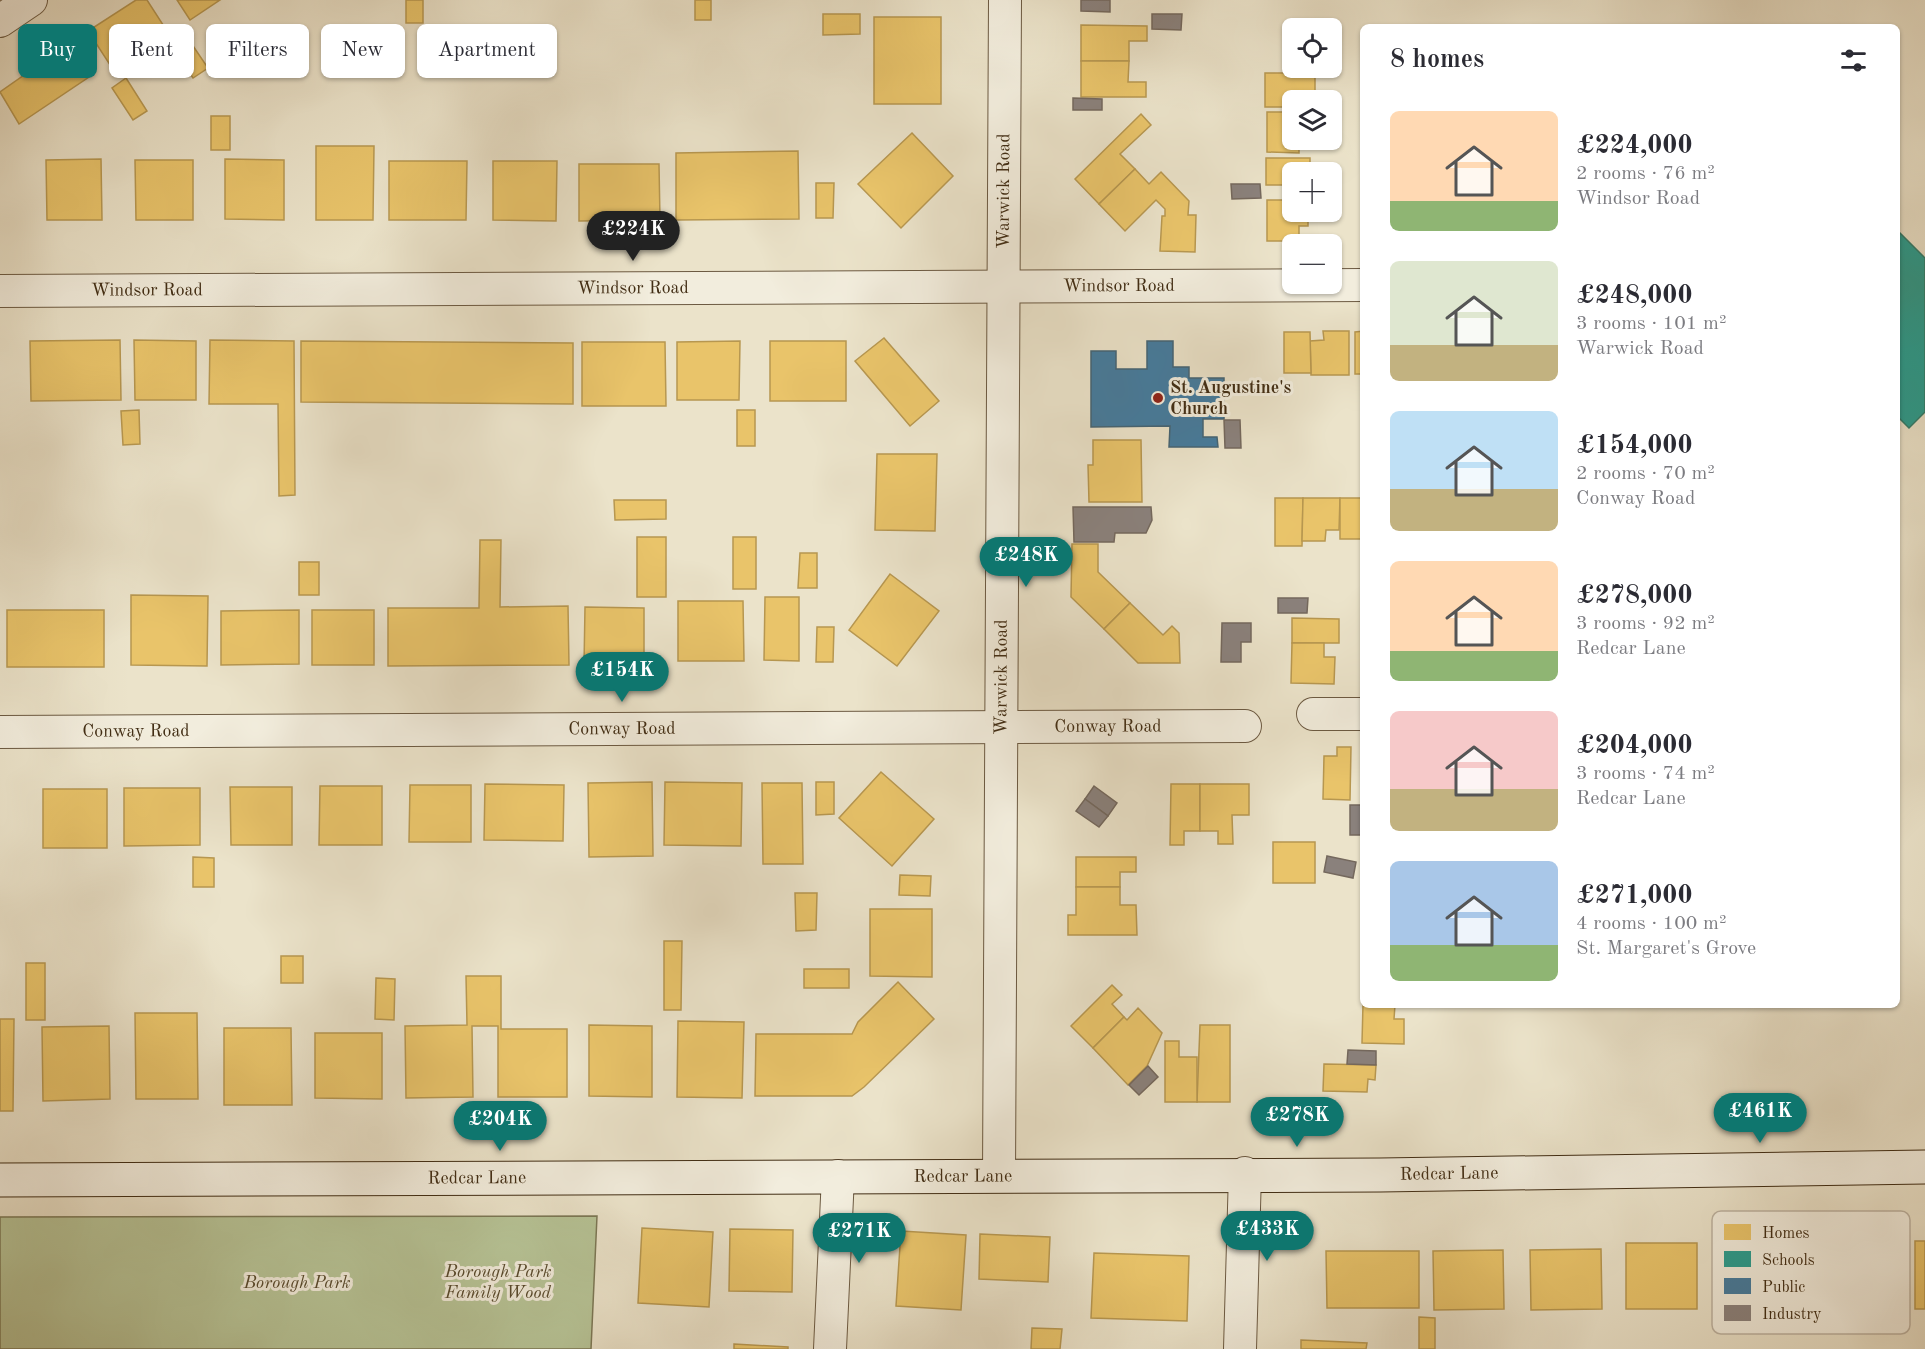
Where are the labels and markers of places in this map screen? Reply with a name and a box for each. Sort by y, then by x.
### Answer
pin: £224K [591,211,675,262]
place label: St. Augustine's Church [1170,379,1292,418]
marker: St. Augustine's Church [1151,391,1165,405]
pin: £248K [984,537,1068,588]
pin: £154K [580,652,664,703]
pin: £461K [1718,1093,1802,1144]
pin: £278K [1255,1097,1339,1148]
pin: £204K [458,1101,542,1152]
pin: £433K [1225,1211,1309,1262]
pin: £271K [817,1213,901,1264]

